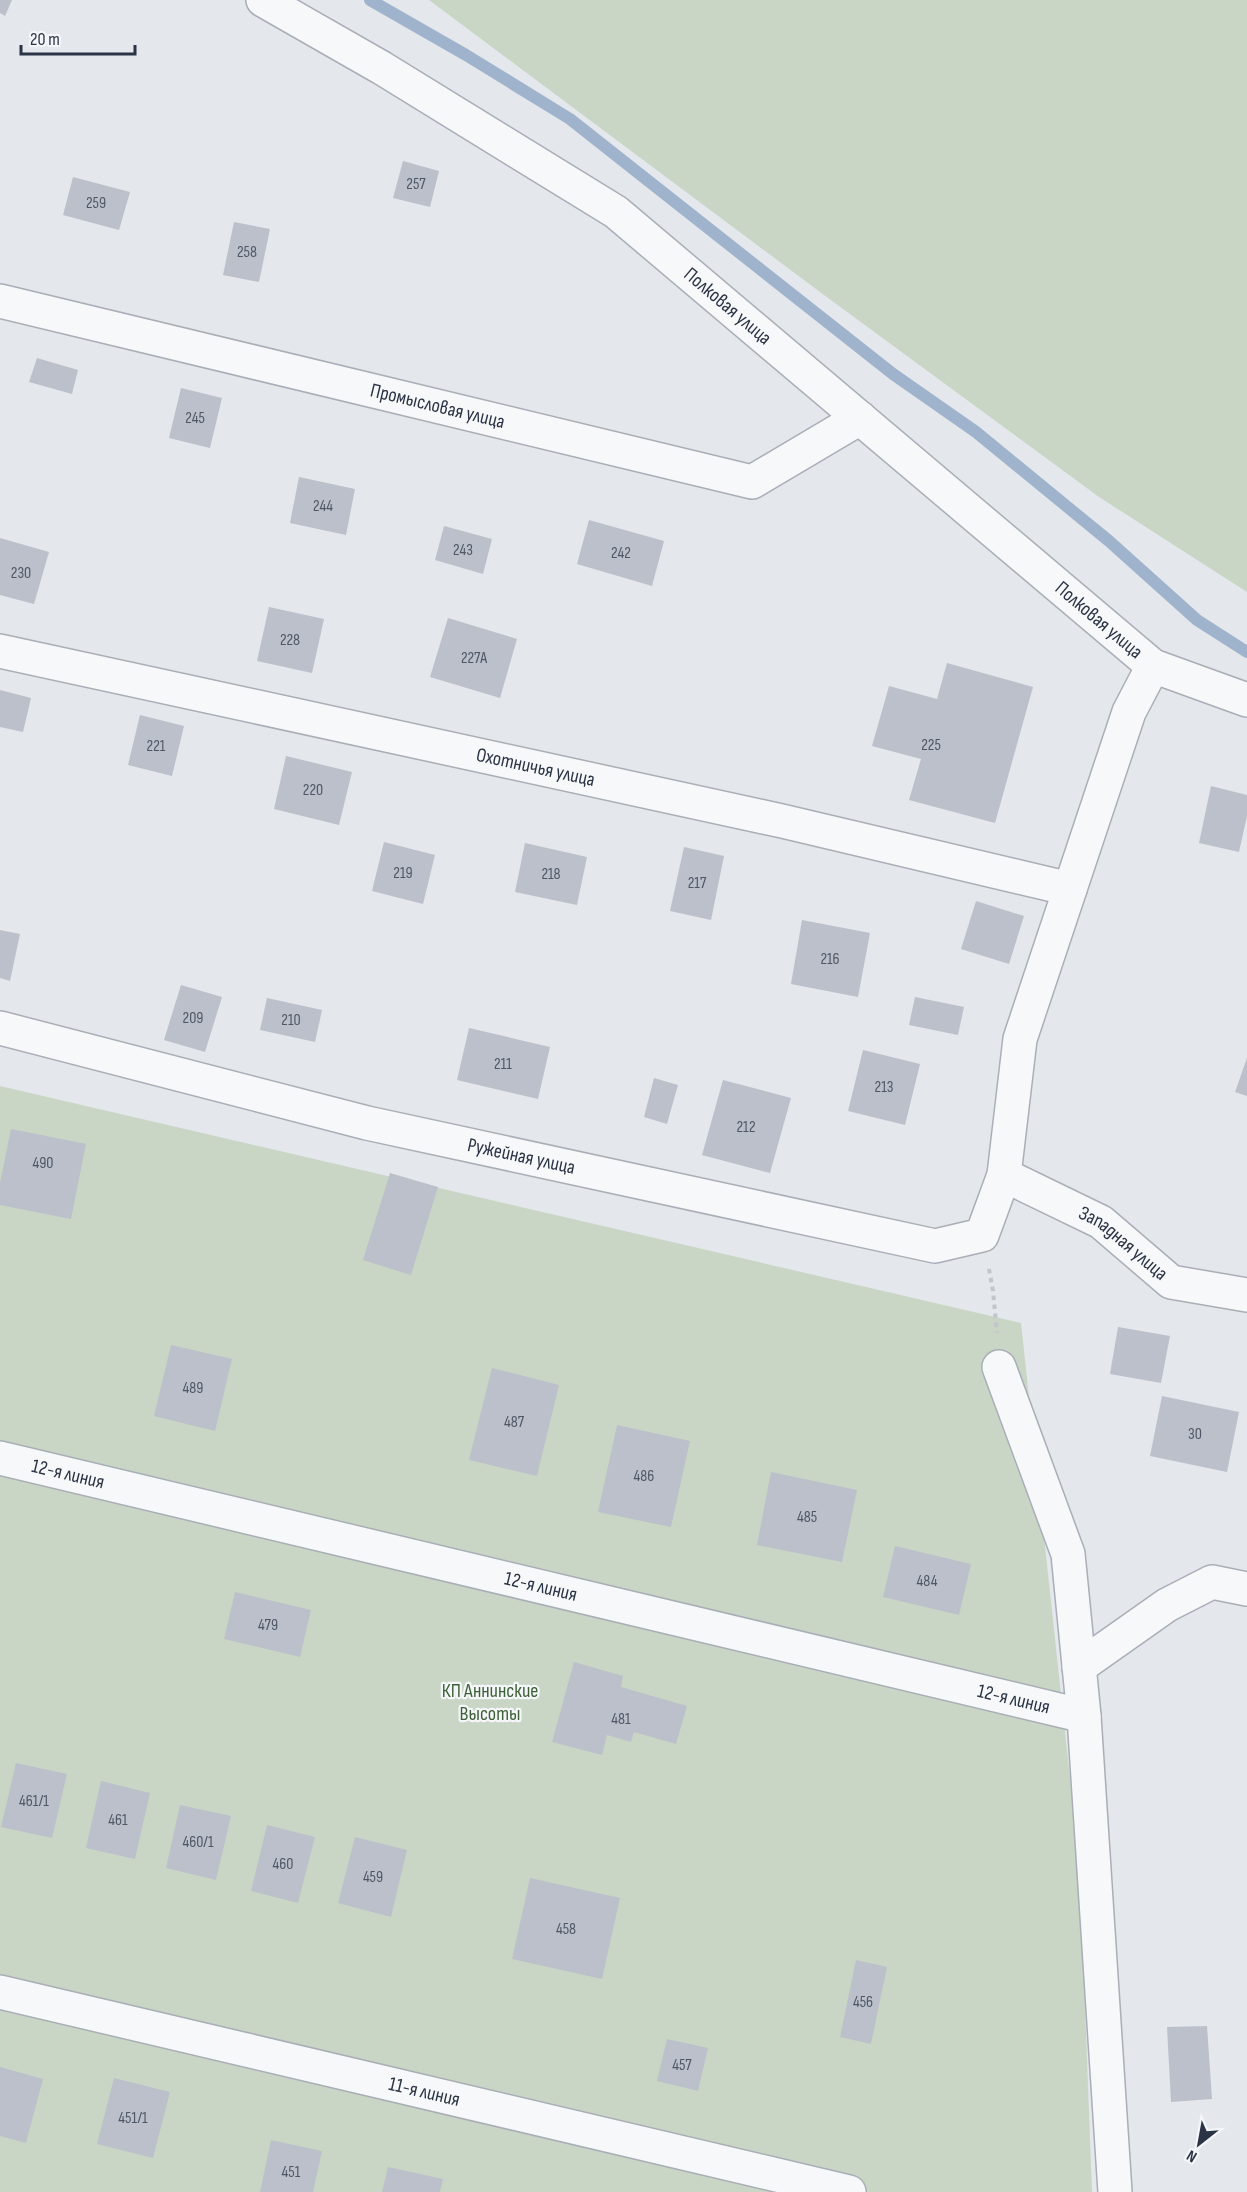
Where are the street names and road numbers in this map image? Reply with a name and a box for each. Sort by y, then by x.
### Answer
street label: Полковая улица [679,263,776,350]
street label: Промысловая улица [368,379,507,434]
street label: Полковая улица [1050,576,1147,664]
street label: Охотничья улица [474,743,597,792]
street label: Ружейная улица [465,1133,577,1180]
street label: Западная улица [1075,1201,1172,1286]
street label: 12-я линия [29,1454,107,1494]
street label: 12-я линия [502,1567,580,1607]
street label: 12-я линия [975,1679,1052,1719]
street label: 11-я линия [386,2072,462,2112]

